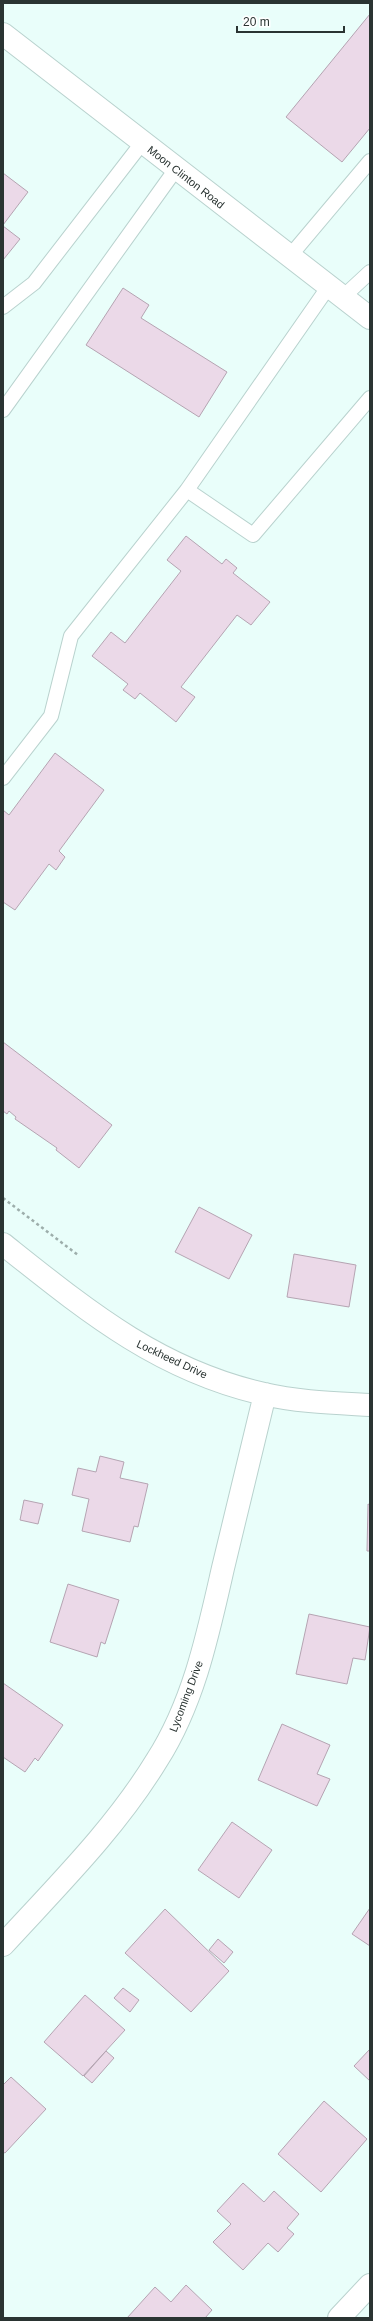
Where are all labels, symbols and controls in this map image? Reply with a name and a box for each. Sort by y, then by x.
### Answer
scale bar [237,8,344,34]
text: 20 m [243,15,270,29]
street label: Moon Clinton Road [145,143,227,211]
street label: Lockheed Drive [135,1337,209,1381]
street label: Lycoming Drive [167,1659,205,1733]

